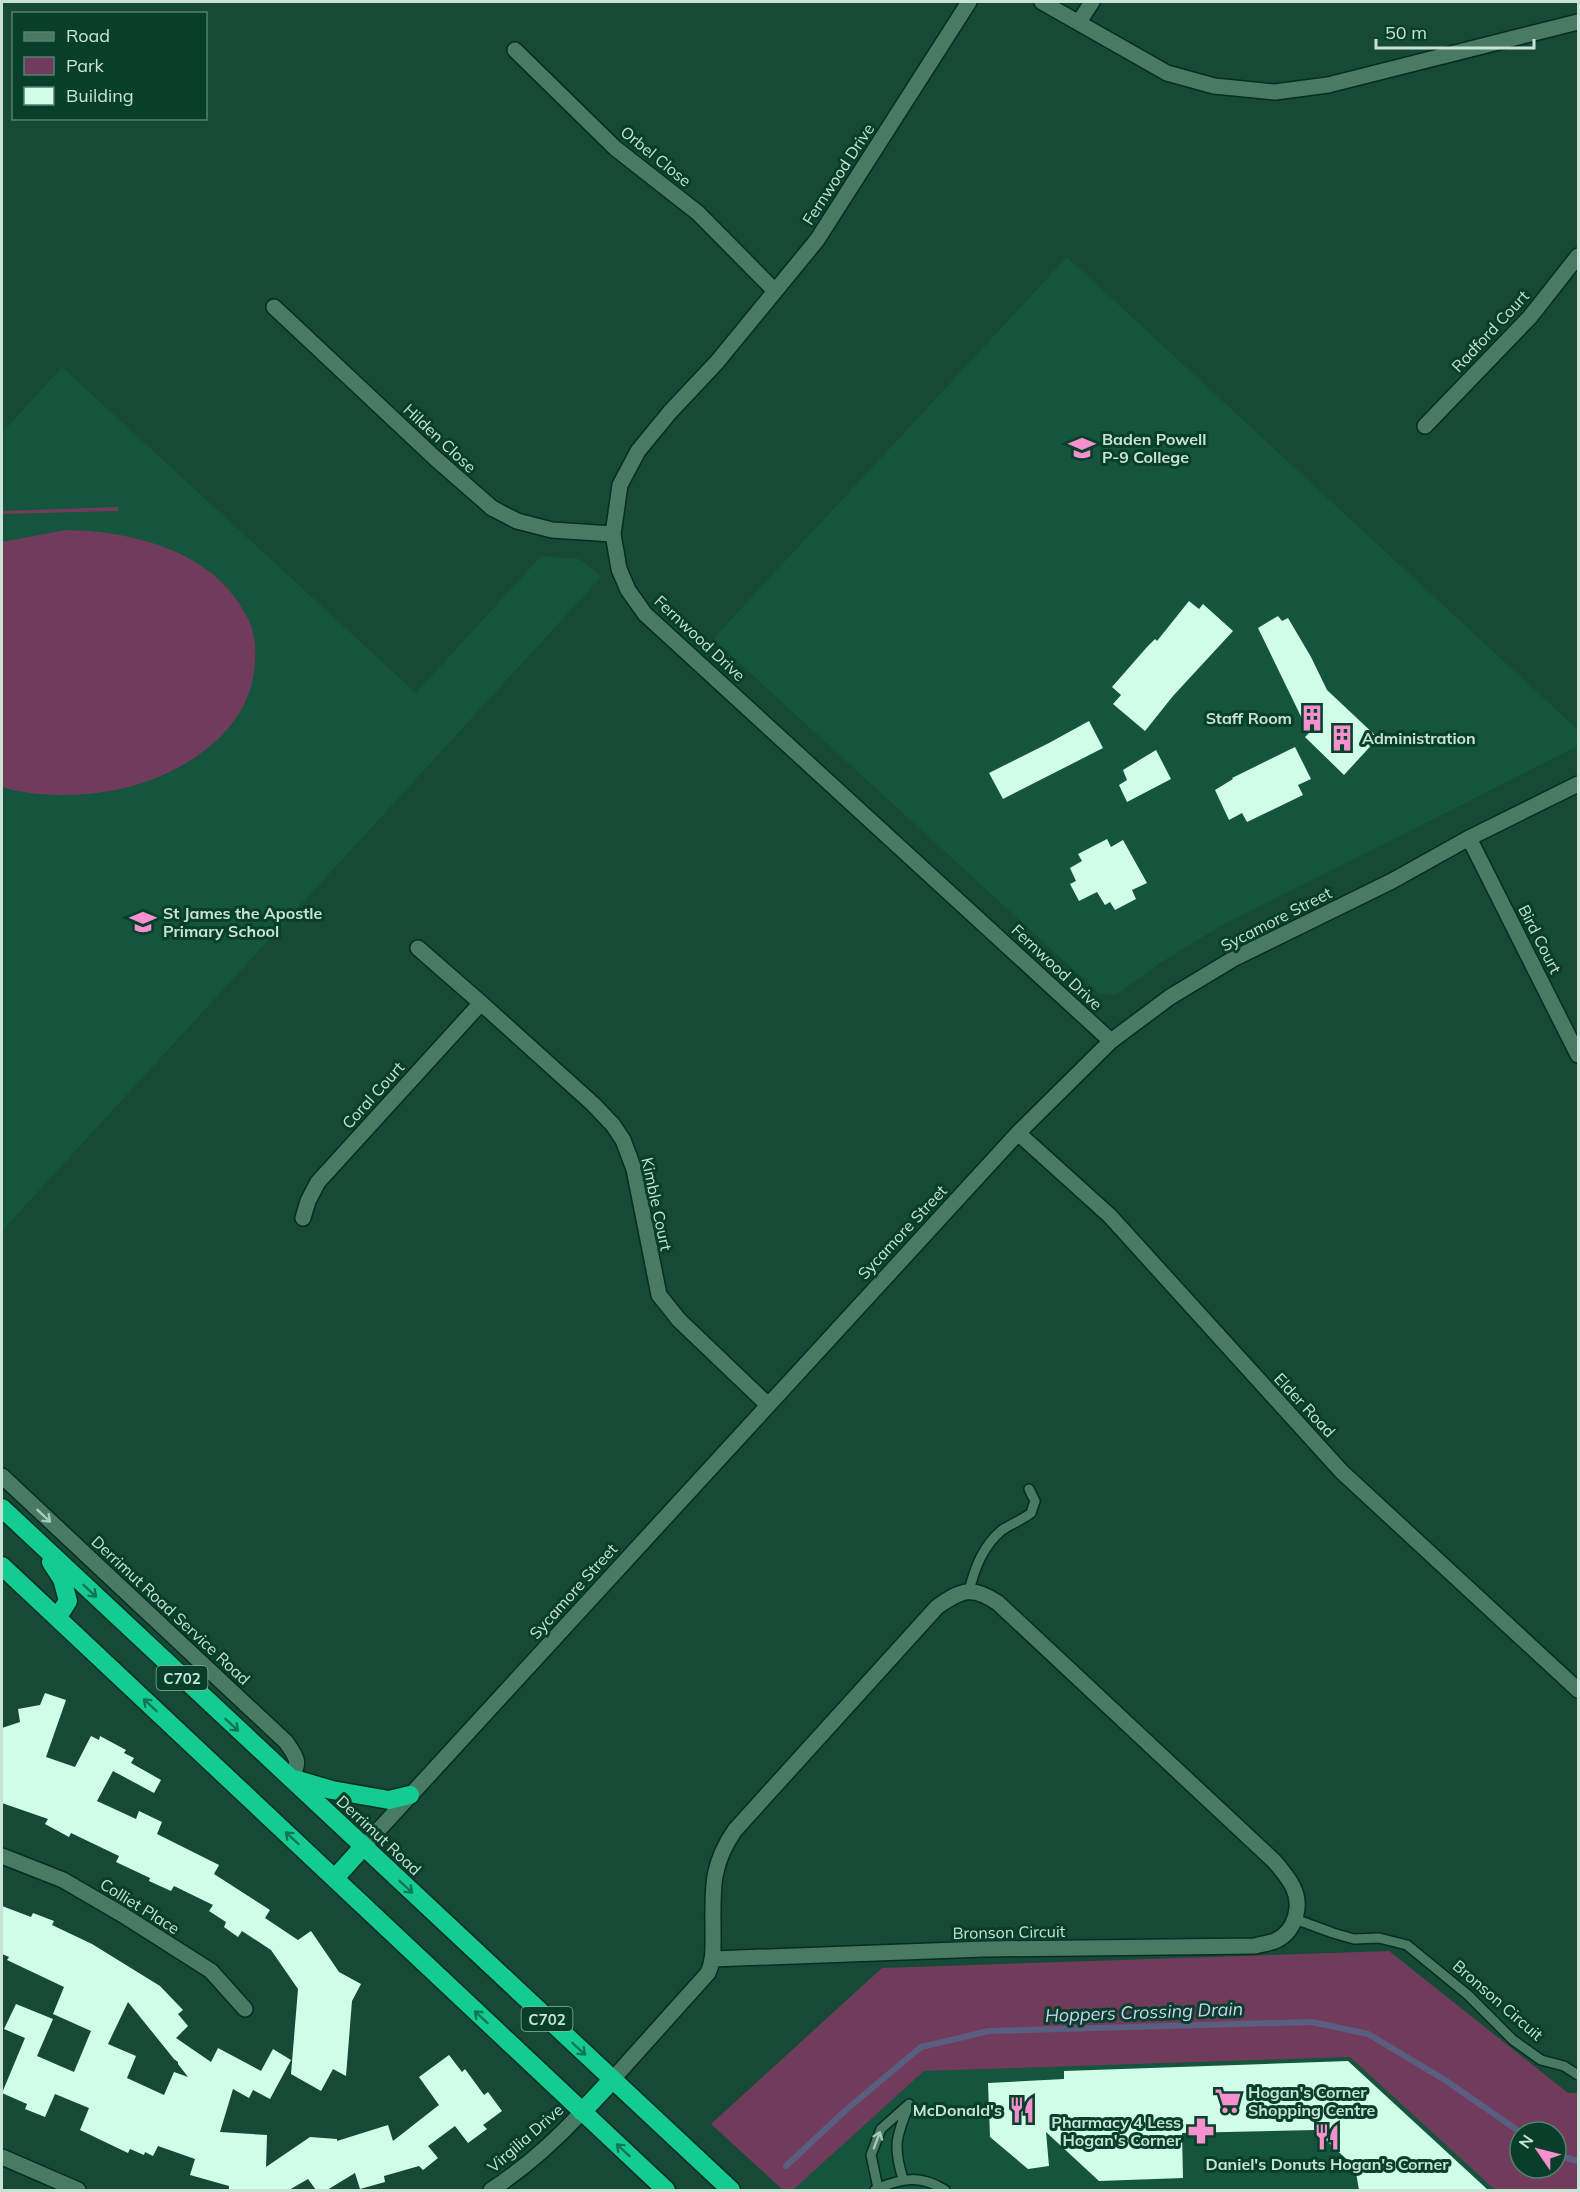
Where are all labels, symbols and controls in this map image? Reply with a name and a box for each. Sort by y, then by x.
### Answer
legend [12,12,207,120]
scale bar [1376,12,1534,50]
text: 50 m [1385,21,1427,44]
text: Road [66,24,110,47]
text: Park [66,54,105,77]
text: Building [66,84,134,107]
street label: Fernwood Drive [798,119,878,229]
street label: Orbel Close [617,121,695,191]
street label: Radford Court [1447,286,1533,376]
street label: Hilden Close [399,399,481,477]
place label: Baden Powell P-9 College [1102,429,1206,467]
school or university icon: Baden Powell P-9 College [1067,433,1097,463]
street label: Fernwood Drive [650,591,750,685]
building icon: Staff Room [1297,703,1327,733]
place label: Staff Room [1206,708,1292,728]
building icon: Administration [1327,723,1357,753]
place label: Administration [1362,728,1476,748]
street label: Sycamore Street [1217,882,1335,956]
street label: Bird Court [1514,901,1566,977]
place label: St James the Apostle Primary School [163,903,322,941]
school or university icon: St James the Apostle Primary School [128,907,158,937]
street label: Fernwood Drive [1007,920,1107,1014]
street label: Coral Court [338,1057,409,1133]
street label: Kimble Court [637,1156,677,1253]
street label: Sycamore Street [853,1180,951,1283]
street label: Elder Road [1270,1369,1340,1441]
one-way arrow [37,1508,52,1523]
street label: Derrimut Road Service Road [88,1531,254,1689]
street label: Sycamore Street [525,1539,621,1643]
one-way arrow [82,1584,97,1598]
road number: C702 [156,1666,207,1690]
one-way arrow [143,1698,158,1712]
one-way arrow [225,1717,240,1732]
street label: Derrimut Road [333,1791,425,1879]
one-way arrow [285,1831,300,1846]
street label: Colliet Place [97,1874,183,1938]
one-way arrow [398,1880,413,1894]
street label: Bronson Circuit [952,1921,1066,1943]
street label: Bronson Circuit [1449,1955,1547,2045]
water label: Hoppers Crossing Drain [1045,1997,1243,2027]
road number: C702 [522,2007,572,2031]
one-way arrow [474,2010,489,2024]
one-way arrow [571,2042,586,2056]
place label: Hogan's Corner Shopping Centre [1248,2082,1375,2120]
supermarket icon: Hogan's Corner Shopping Centre [1213,2086,1243,2116]
restaurant icon: McDonald's [1007,2095,1037,2125]
street label: Virgilia Drive [483,2100,567,2176]
place label: McDonald's [913,2100,1002,2120]
place label: Pharmacy 4 Less Hogan's Corner [1051,2112,1182,2150]
pharmacy icon: Pharmacy 4 Less Hogan's Corner [1186,2116,1216,2146]
north arrow [1508,2120,1568,2180]
restaurant icon: Daniel's Donuts Hogan's Corner [1312,2122,1342,2152]
one-way arrow [872,2131,883,2150]
text: N [1514,2131,1537,2152]
one-way arrow [616,2143,631,2158]
place label: Daniel's Donuts Hogan's Corner [1205,2154,1449,2174]

